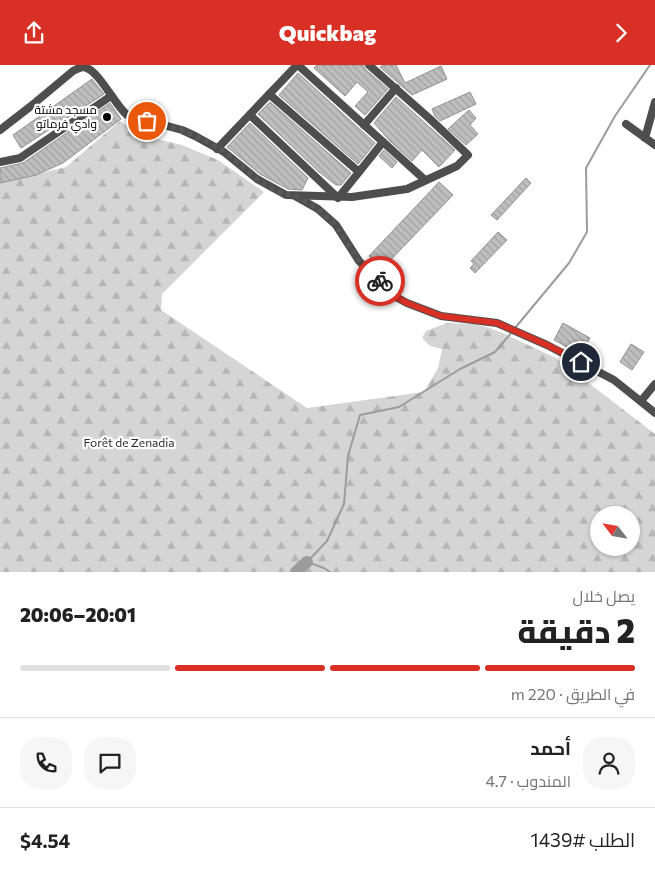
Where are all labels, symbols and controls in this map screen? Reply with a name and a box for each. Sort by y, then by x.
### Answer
icon: share [20,19,48,47]
text: Quickbag [279,19,376,46]
icon: forward [607,19,635,47]
pin [126,100,168,142]
place label: مسجد مشتة وادي فرماتو [35,102,97,134]
icon: bag [133,107,161,135]
marker: مسجد مشتة وادي فرماتو [101,111,113,123]
courier [355,256,405,306]
icon: bike [366,267,394,295]
pin [560,341,602,383]
icon: home [567,348,595,376]
park label: Forêt de Zenadia [83,435,175,449]
north arrow [590,506,640,556]
map controls [590,506,640,556]
text: يصل خلال [573,586,635,605]
text: 20:01–20:06 [20,603,136,626]
text: 2 دقيقة [517,610,635,650]
text: في الطريق · 220 m [511,684,635,703]
text: أحمد [530,736,571,759]
button: phone [20,737,72,789]
button: chat [84,737,136,789]
button: person [583,737,635,789]
text: المندوب · 4.7 [485,771,571,790]
text: الطلب #1439 [531,828,635,851]
text: $4.54 [20,829,70,852]

